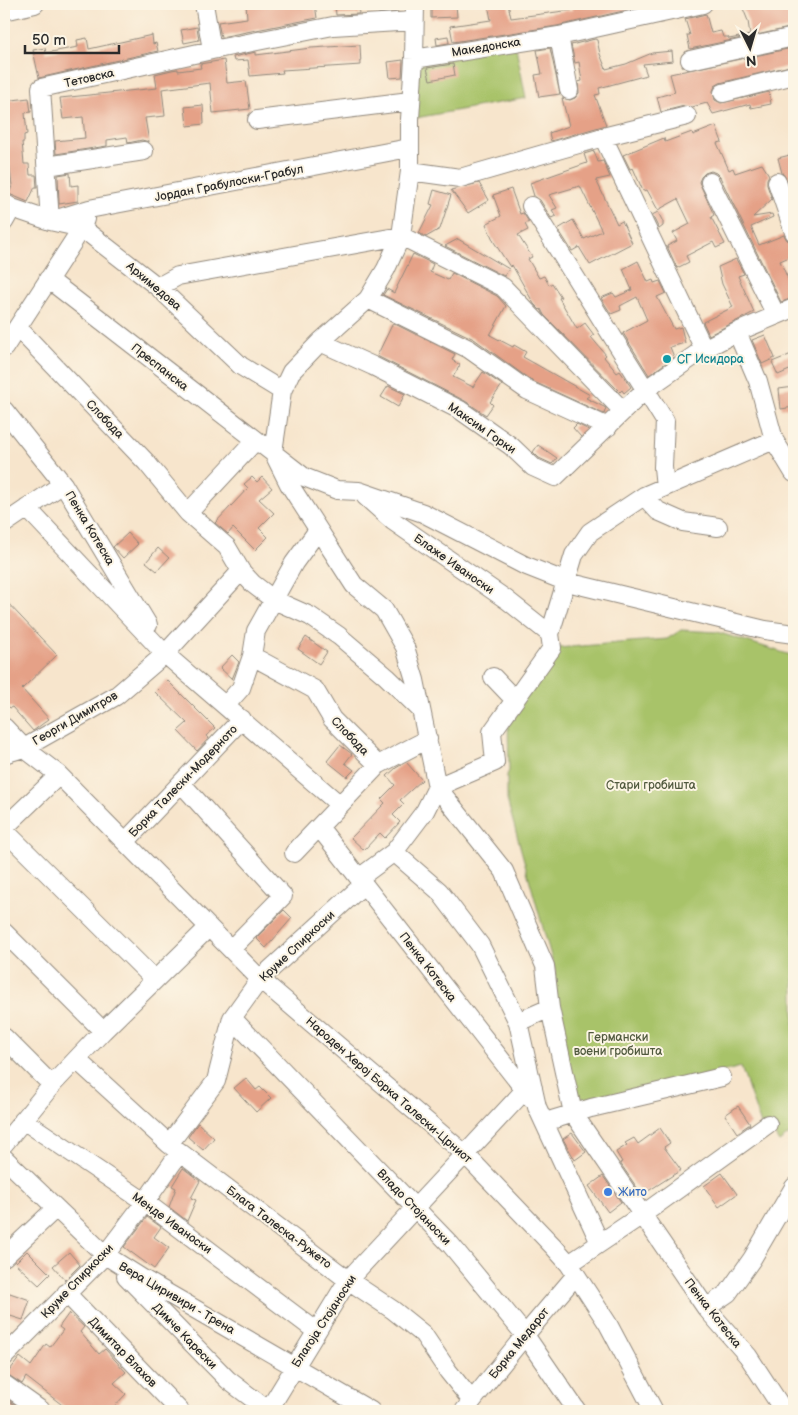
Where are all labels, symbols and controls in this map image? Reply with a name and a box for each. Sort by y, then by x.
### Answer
scale bar [25,22,119,54]
north arrow [726,22,776,72]
text: 50 m [32,31,66,50]
street label: Македонска [450,35,522,60]
text: N [745,52,757,69]
street label: Тетовска [63,65,116,91]
street label: Јордан Грабулоски-Грабул [153,162,305,205]
street label: Архимедова [122,258,184,314]
street label: Преспанска [128,340,191,394]
place label: СГ Исидора [677,352,744,367]
marker: СГ Исидора [661,353,673,365]
street label: Слобода [83,397,127,442]
street label: Максим Горки [445,399,519,457]
street label: Пенка Котеска [61,488,118,568]
street label: Блаже Иваноски [411,531,497,598]
street label: Георги Димитров [30,688,121,749]
street label: Слобода [328,714,372,759]
street label: Борка Талески-Модерното [126,722,241,840]
park label: Стари гробишта [606,778,696,793]
street label: Круме Спиркоски [256,908,338,985]
street label: Пенка Котеска [396,930,459,1005]
street label: Народен Херој Борка Талески-Црниот [302,1014,475,1167]
park label: Германски воени гробишта [574,1030,662,1059]
street label: Владо Стојаноски [374,1166,454,1249]
street label: Блага Талеска-Ружето [223,1183,334,1272]
place label: Жито [618,1185,647,1200]
marker: Жито [602,1186,614,1198]
street label: Менде Иваноски [129,1189,215,1257]
street label: Круме Спиркоски [38,1241,117,1322]
street label: Вера Циривири - Трена [116,1259,237,1338]
street label: Благоја Стојаноски [289,1272,360,1370]
street label: Пенка Котеска [681,1276,744,1351]
street label: Димче Карески [149,1300,220,1373]
street label: Борка Медарот [486,1304,553,1382]
street label: Димитар Влахов [85,1314,160,1391]

